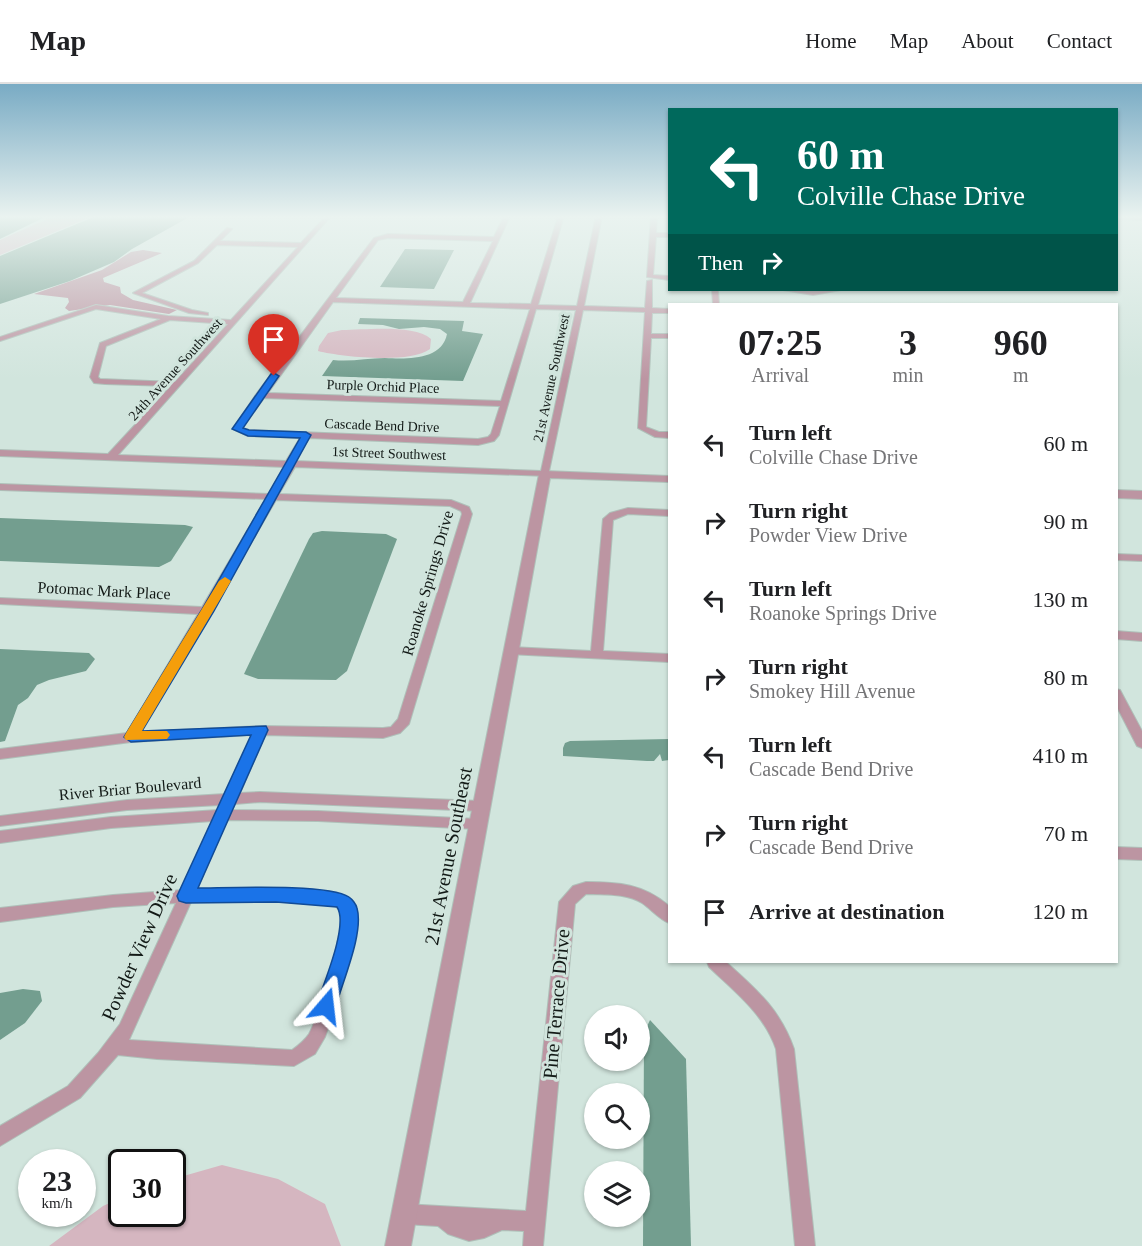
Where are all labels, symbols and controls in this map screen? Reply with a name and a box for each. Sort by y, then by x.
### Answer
text: Map [30,25,86,56]
text: Home [805,29,857,53]
text: Map [890,29,928,53]
text: About [961,29,1014,53]
text: Contact [1047,29,1112,53]
icon: left [698,132,776,210]
text: 60 m [797,132,885,178]
text: Colville Chase Drive [797,181,1025,211]
icon: right [755,246,788,279]
text: Then [698,250,743,275]
street label: 21st Avenue Southwest [531,313,572,443]
pin [248,314,299,376]
street label: 24th Avenue Southwest [126,315,225,423]
icon: arrive [257,323,290,356]
text: 07:25 [738,323,822,363]
text: 3 [899,323,917,363]
text: 960 [994,323,1048,363]
text: Arrival [751,364,809,386]
text: min [892,364,924,386]
text: m [1013,364,1029,386]
street label: Purple Orchid Place [326,377,440,396]
street label: Cascade Bend Drive [324,416,440,435]
text: Turn left [749,420,832,445]
icon: left [698,428,731,461]
text: 60 m [1043,431,1088,456]
street label: 1st Street Southwest [332,444,446,463]
text: Colville Chase Drive [749,446,918,468]
text: Turn right [749,498,848,523]
icon: right [698,506,731,539]
street label: Roanoke Springs Drive [399,509,457,658]
text: 90 m [1043,509,1088,534]
text: Powder View Drive [749,524,907,546]
text: Turn left [749,576,832,601]
street label: Potomac Mark Place [37,579,171,602]
icon: left [698,584,731,617]
text: 130 m [1032,587,1088,612]
text: Roanoke Springs Drive [749,602,937,624]
text: Turn right [749,654,848,679]
icon: right [698,662,731,695]
text: 80 m [1043,665,1088,690]
text: Smokey Hill Avenue [749,680,915,702]
text: Turn left [749,732,832,757]
icon: left [698,740,731,773]
text: 410 m [1032,743,1088,768]
text: Cascade Bend Drive [749,758,913,780]
street label: 21st Avenue Southeast [420,765,476,947]
street label: River Briar Boulevard [58,774,202,803]
text: Turn right [749,810,848,835]
icon: right [698,818,731,851]
text: 70 m [1043,821,1088,846]
text: Cascade Bend Drive [749,836,913,858]
street label: Powder View Drive [97,870,181,1024]
icon: arrive [698,896,731,929]
text: Arrive at destination [749,899,945,924]
text: 120 m [1032,899,1088,924]
street label: Pine Terrace Drive [538,928,574,1080]
position arrow [294,974,358,1038]
map controls [584,1005,650,1227]
button: sound [584,1005,650,1071]
button: search [584,1083,650,1149]
speed limit sign: 30 [108,1149,186,1227]
button: layers [584,1161,650,1227]
text: 23 [42,1164,72,1197]
text: km/h [42,1195,72,1211]

